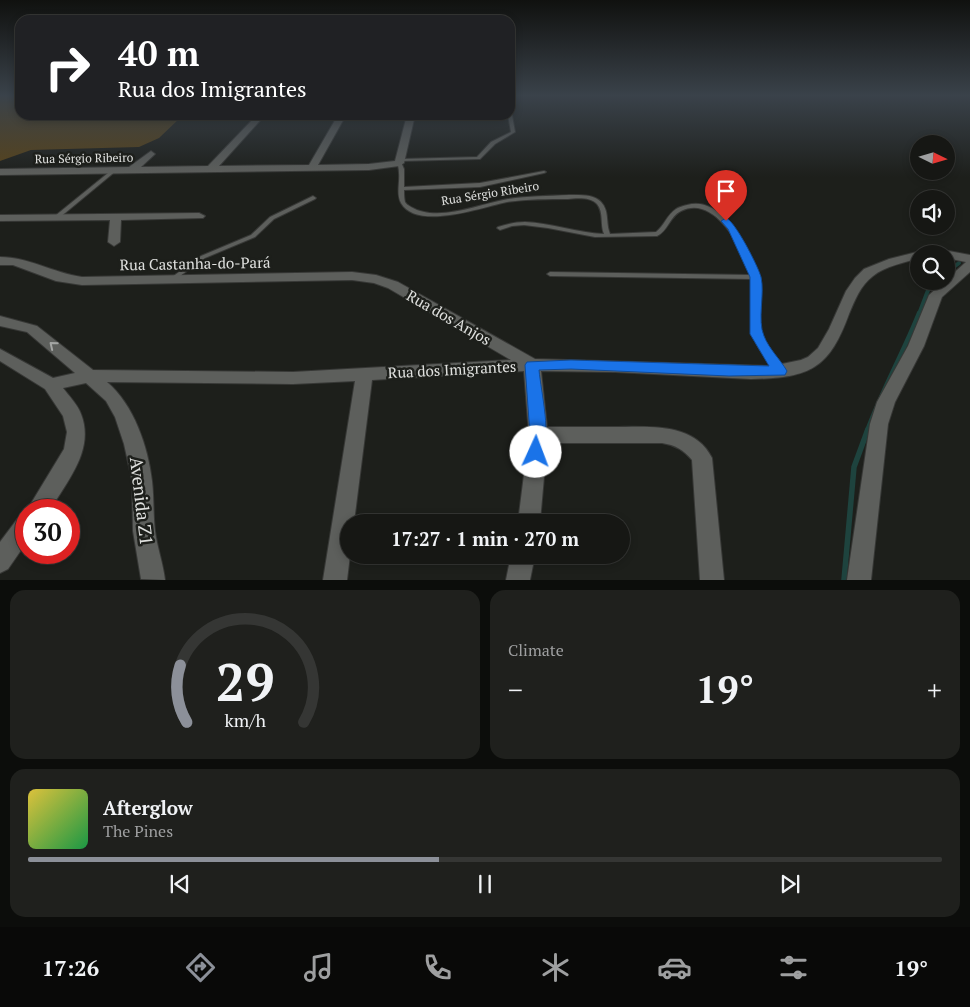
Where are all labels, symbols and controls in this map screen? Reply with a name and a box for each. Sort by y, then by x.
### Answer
text: 40 m [118,30,199,76]
icon: right [35,35,100,100]
text: Rua dos Imigrantes [118,74,307,103]
north arrow [910,135,955,180]
map controls [910,135,955,290]
street label: Rua Sérgio Ribeiro [35,150,134,166]
pin [705,170,747,221]
icon: arrive [712,177,740,205]
street label: Rua Sérgio Ribeiro [440,178,540,208]
button: sound [910,190,955,235]
button: search [910,245,955,290]
street label: Rua Castanha-do-Pará [119,252,271,274]
street label: Rua dos Anjos [403,285,495,349]
one-way arrow [50,342,59,350]
street label: Rua dos Imigrantes [387,356,517,382]
position arrow [509,425,561,477]
street label: Avenida Z1 [125,455,159,547]
speed limit sign: 30 [15,499,80,564]
text: 17:27 · 1 min · 270 m [391,526,579,551]
text: Climate [508,639,564,661]
text: 29 [216,647,274,716]
text: 19° [696,664,754,714]
text: − [508,671,523,708]
text: + [927,671,942,708]
text: km/h [224,708,266,732]
text: Afterglow [103,795,193,820]
text: The Pines [103,820,173,842]
icon: previous [166,870,194,898]
icon: pause [471,870,499,898]
icon: next [776,870,804,898]
icon: directions [183,950,218,985]
icon: music [301,950,336,985]
icon: phone [420,950,455,985]
icon: climate [538,950,573,985]
icon: car [657,950,692,985]
icon: filters [776,950,811,985]
text: 17:26 [42,953,99,982]
text: 19° [894,953,928,982]

